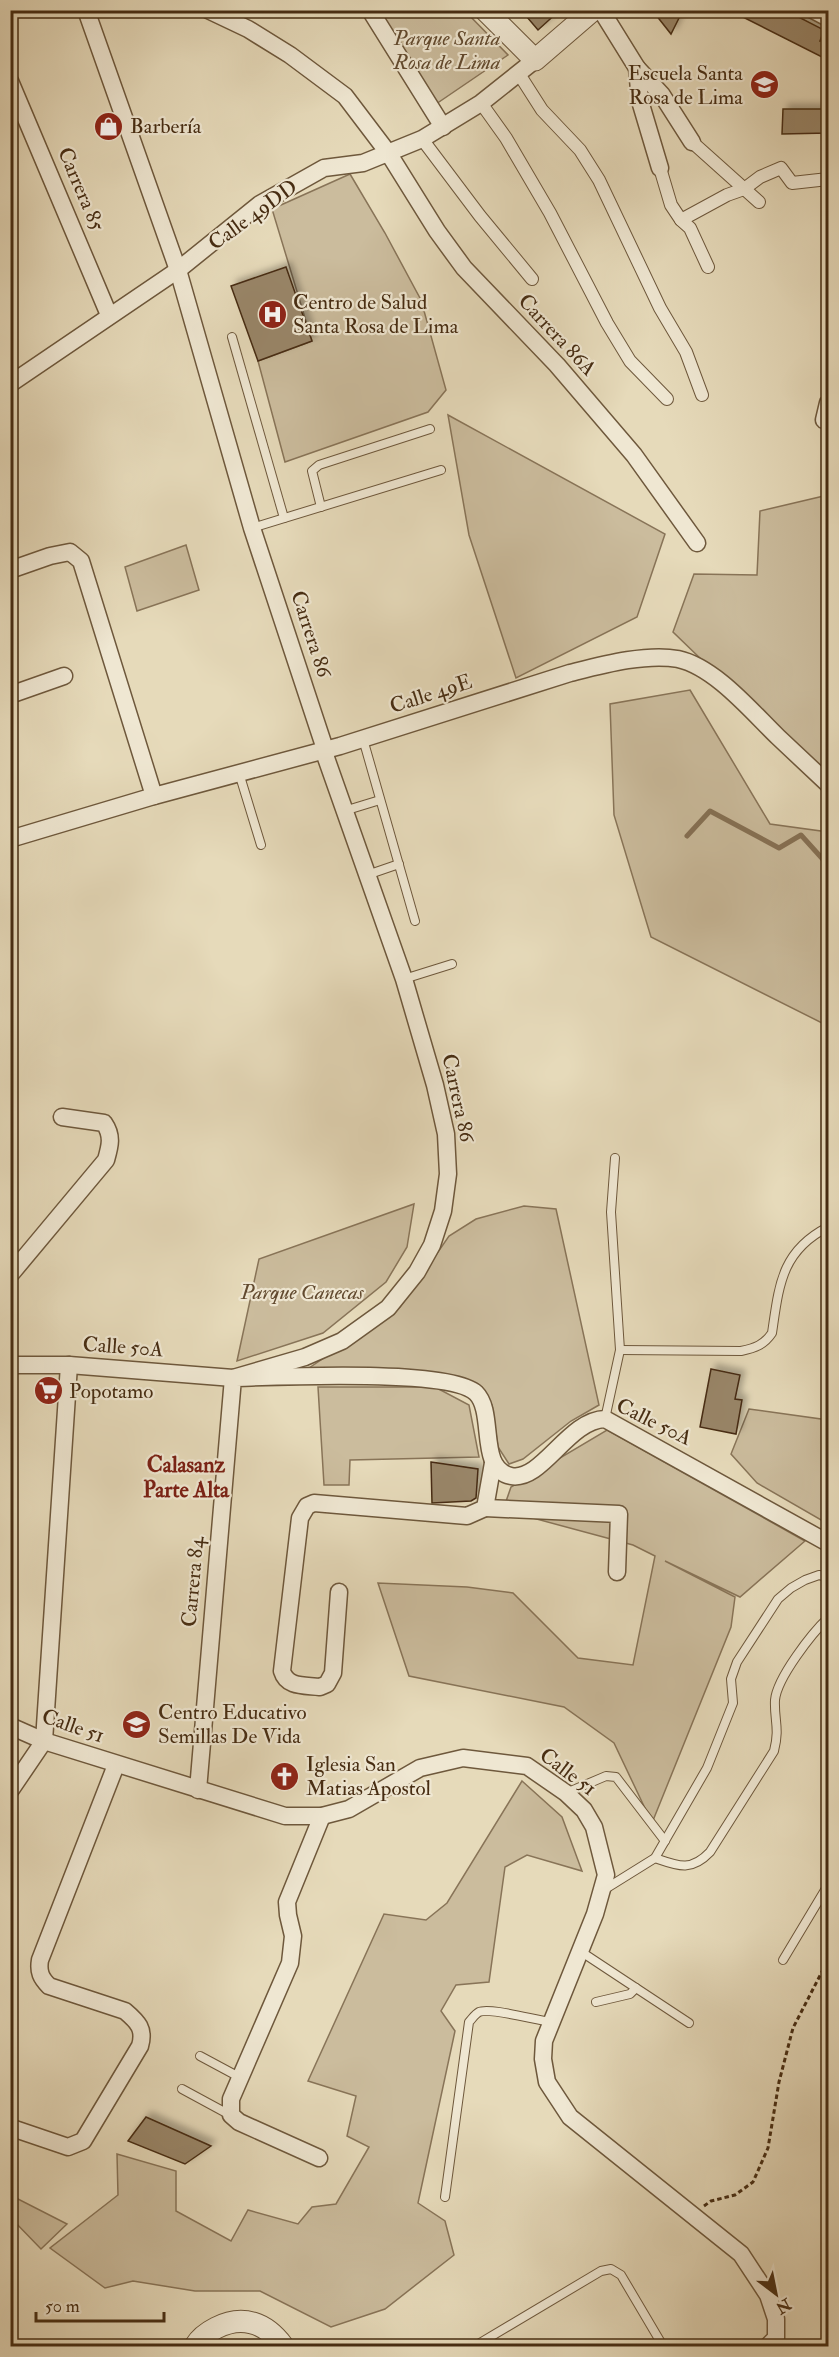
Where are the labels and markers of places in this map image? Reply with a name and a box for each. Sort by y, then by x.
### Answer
place label: Escuela Santa Rosa de Lima [628,60,743,111]
school or university icon: Escuela Santa Rosa de Lima [748,69,780,101]
shop icon: Barbería [93,110,125,142]
place label: Barbería [130,113,202,140]
place label: Centro de Salud Santa Rosa de Lima [293,289,459,340]
hospital icon: Centro de Salud Santa Rosa de Lima [256,298,288,330]
supermarket icon: Popotamo [32,1375,64,1407]
place label: Popotamo [69,1378,153,1405]
place label: Centro Educativo Semillas De Vida [158,1699,307,1750]
school or university icon: Centro Educativo Semillas De Vida [121,1708,153,1740]
place label: Iglesia San Matias Apostol [306,1751,431,1802]
church icon: Iglesia San Matias Apostol [269,1760,301,1792]

